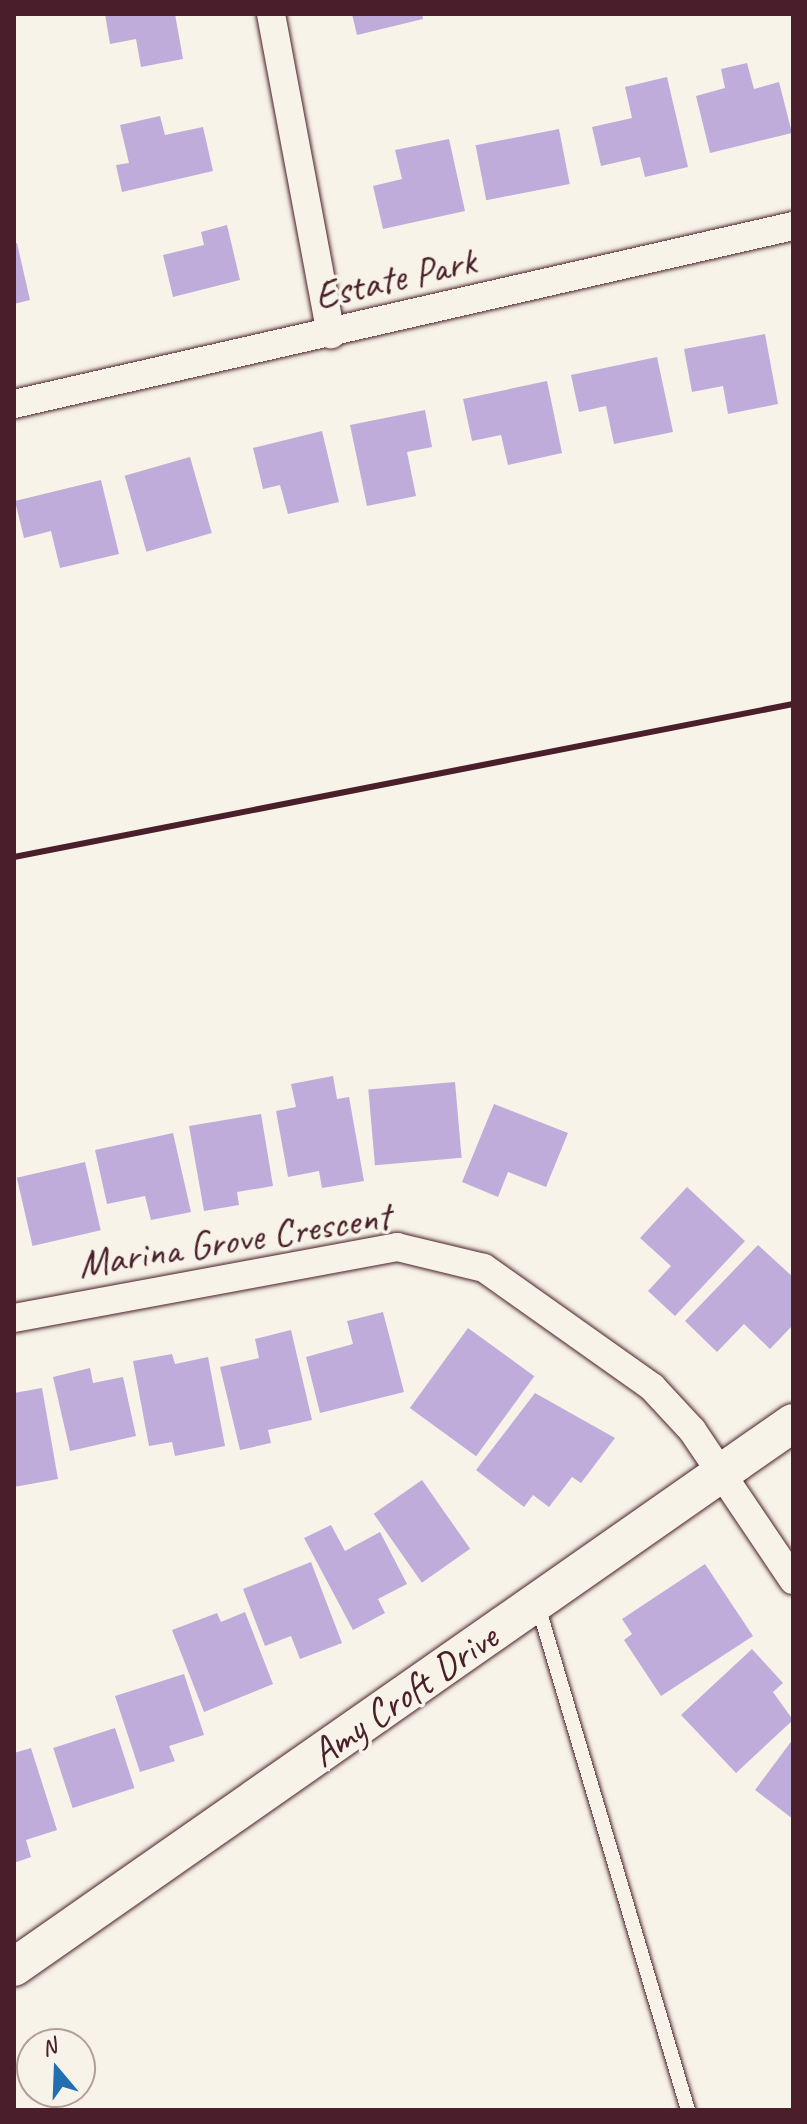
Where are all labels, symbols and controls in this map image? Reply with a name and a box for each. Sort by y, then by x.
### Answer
street label: Estate Park [309,236,481,320]
street label: Marina Grove Crescent [75,1192,393,1288]
street label: Amy Croft Drive [301,1613,507,1777]
north arrow [16,2028,96,2108]
text: N [38,2032,60,2063]

